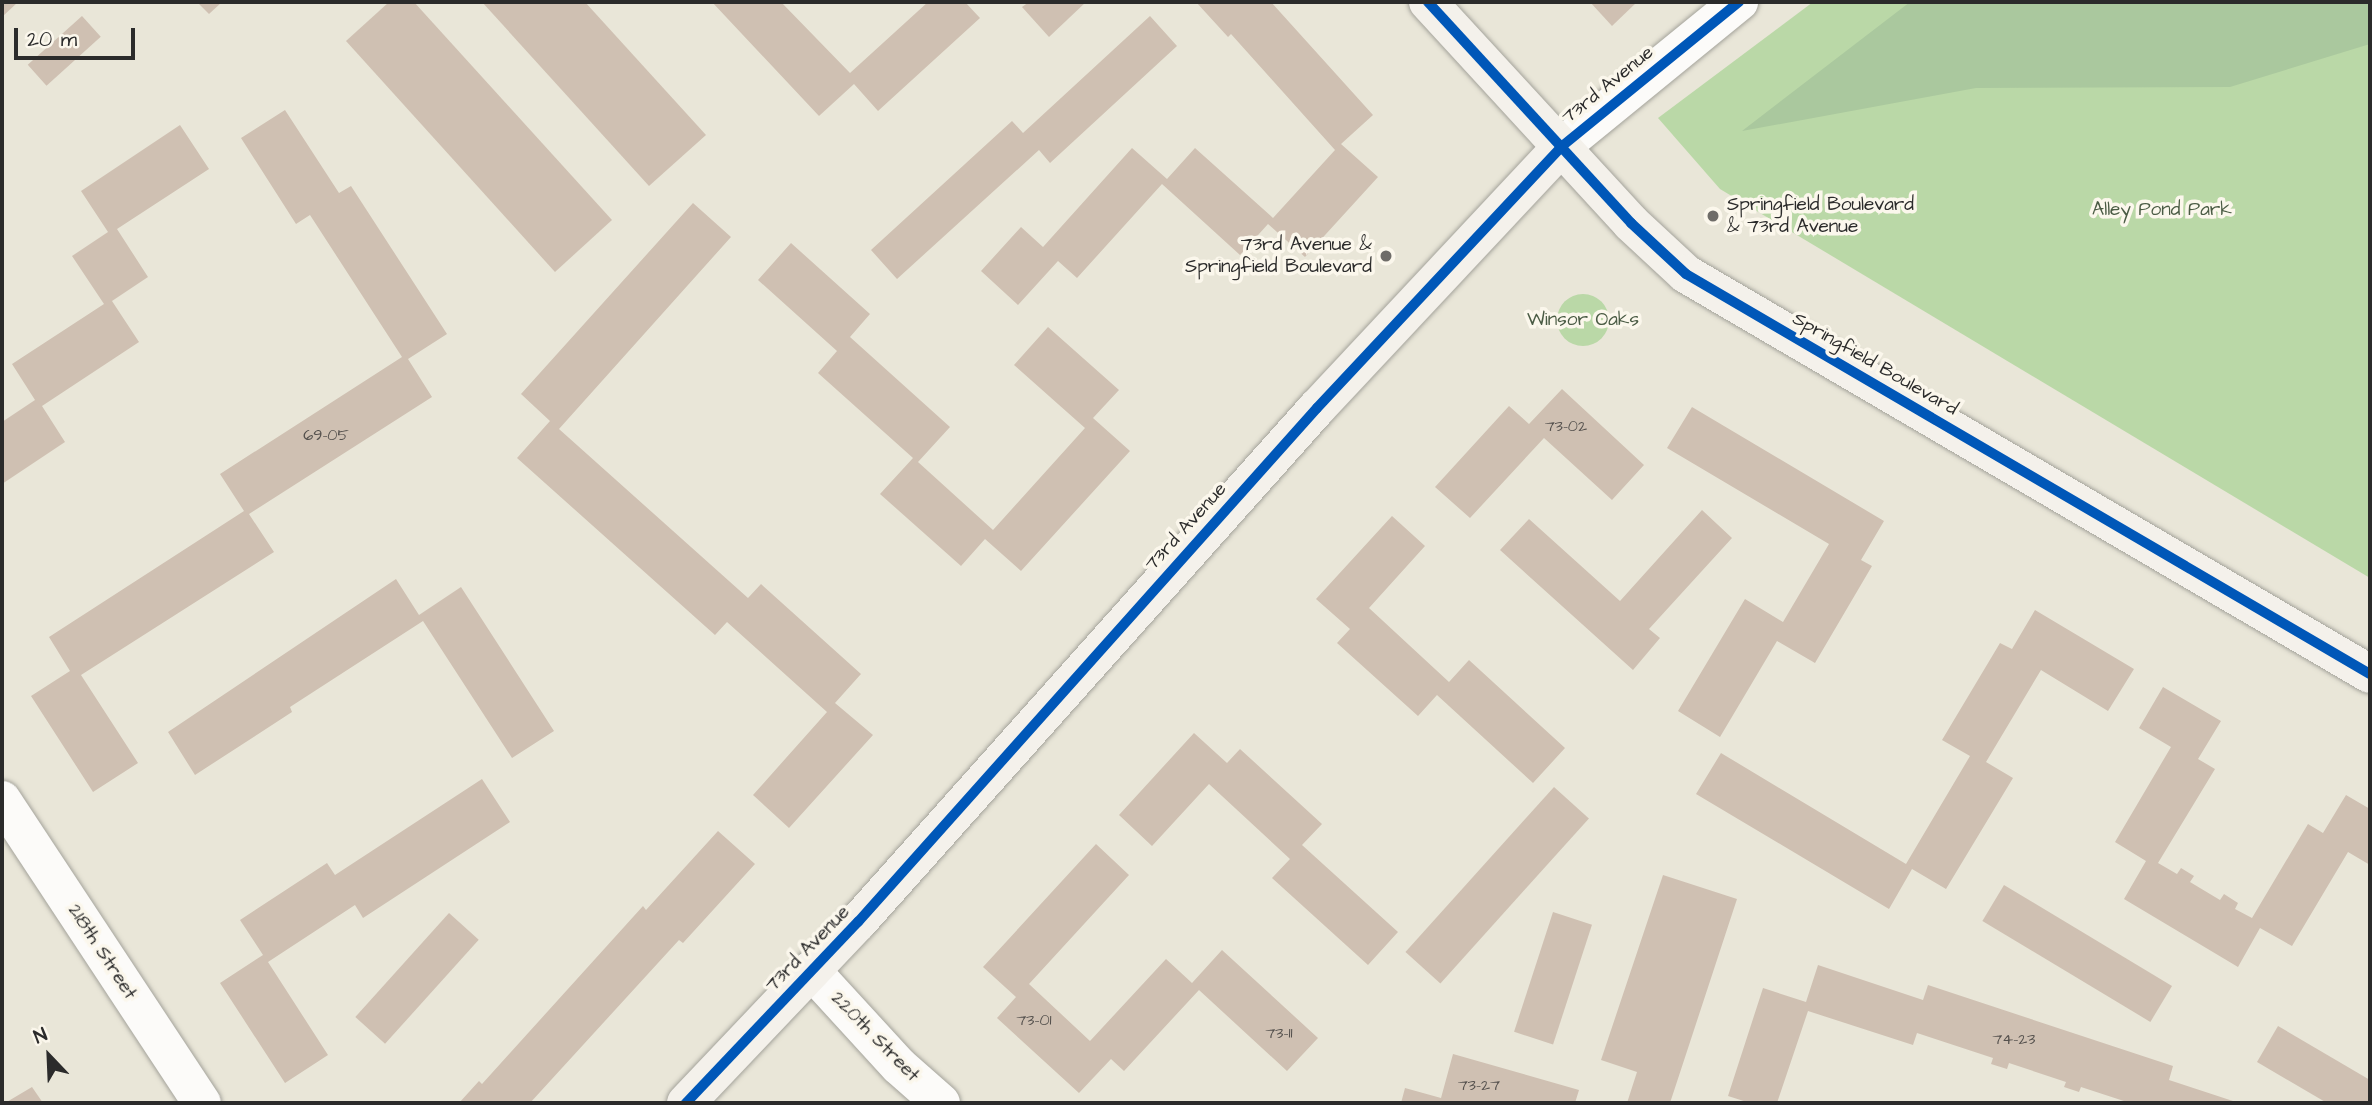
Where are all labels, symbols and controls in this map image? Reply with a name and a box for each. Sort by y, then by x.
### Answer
scale bar [18,14,138,58]
text: 20 m [27,25,77,54]
street label: 73rd Avenue [1558,41,1658,129]
place label: Springfield Boulevard & 73rd Avenue [1727,194,1914,238]
park label: Alley Pond Park [2092,199,2232,221]
marker: Springfield Boulevard & 73rd Avenue [1705,208,1721,224]
place label: 73rd Avenue & Springfield Boulevard [1185,234,1372,278]
marker: 73rd Avenue & Springfield Boulevard [1378,248,1394,264]
street label: Springfield Boulevard [1788,307,1962,421]
park label: Winsor Oaks [1527,309,1639,331]
house number: 73-02 [1545,416,1587,436]
house number: 69-05 [303,425,349,445]
street label: 73rd Avenue [1140,478,1232,576]
street label: 218th Street [63,900,141,1004]
street label: 73rd Avenue [761,901,855,997]
street label: 220th Street [826,987,924,1087]
house number: 73-01 [1016,1010,1052,1030]
north arrow [14,1021,84,1091]
text: N [30,1021,51,1051]
house number: 73-11 [1265,1023,1293,1043]
house number: 74-23 [1993,1029,2036,1049]
house number: 73-27 [1458,1075,1500,1095]

